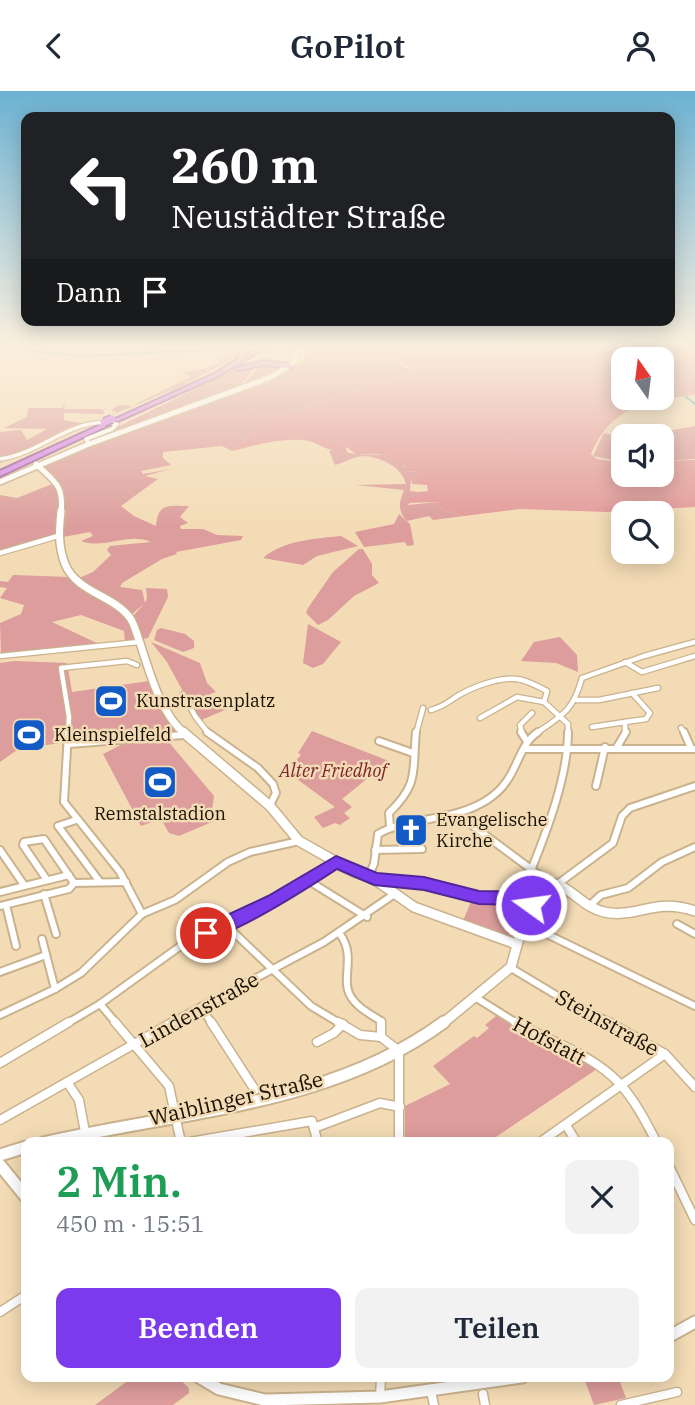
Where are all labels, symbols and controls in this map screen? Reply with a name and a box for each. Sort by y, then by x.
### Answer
text: GoPilot [290,25,405,67]
icon: back [35,27,73,65]
icon: person [622,27,660,65]
text: 260 m [171,133,318,196]
icon: left [56,140,147,231]
text: Neustädter Straße [171,195,446,237]
icon: arrive [136,273,174,311]
text: Dann [56,275,122,309]
north arrow [611,347,674,409]
map controls [611,347,674,564]
button: sound [611,424,674,487]
button: search [611,501,674,564]
sports icon: Kunstrasenplatz [92,682,130,720]
place label: Kunstrasenplatz [136,689,275,712]
sports icon: Kleinspielfeld [10,716,48,754]
place label: Kleinspielfeld [54,723,172,746]
park label: Alter Friedhof [278,759,390,782]
sports icon: Remstalstadion [141,763,179,801]
place label: Remstalstadion [94,802,226,825]
place label: Evangelische Kirche [436,808,548,852]
church icon: Evangelische Kirche [392,811,430,849]
position arrow [494,868,568,942]
pin [176,903,236,963]
icon: arrive [187,914,225,952]
street label: Lindenstraße [134,965,263,1054]
street label: Steinstraße [551,982,664,1062]
street label: Hofstatt [508,1009,591,1071]
street label: Waiblinger Straße [146,1064,326,1132]
text: 2 Min. [56,1154,182,1209]
button: close [565,1160,639,1234]
text: 450 m · 15:51 [56,1208,205,1238]
button: Beenden [56,1288,341,1368]
button: Teilen [355,1288,639,1368]

